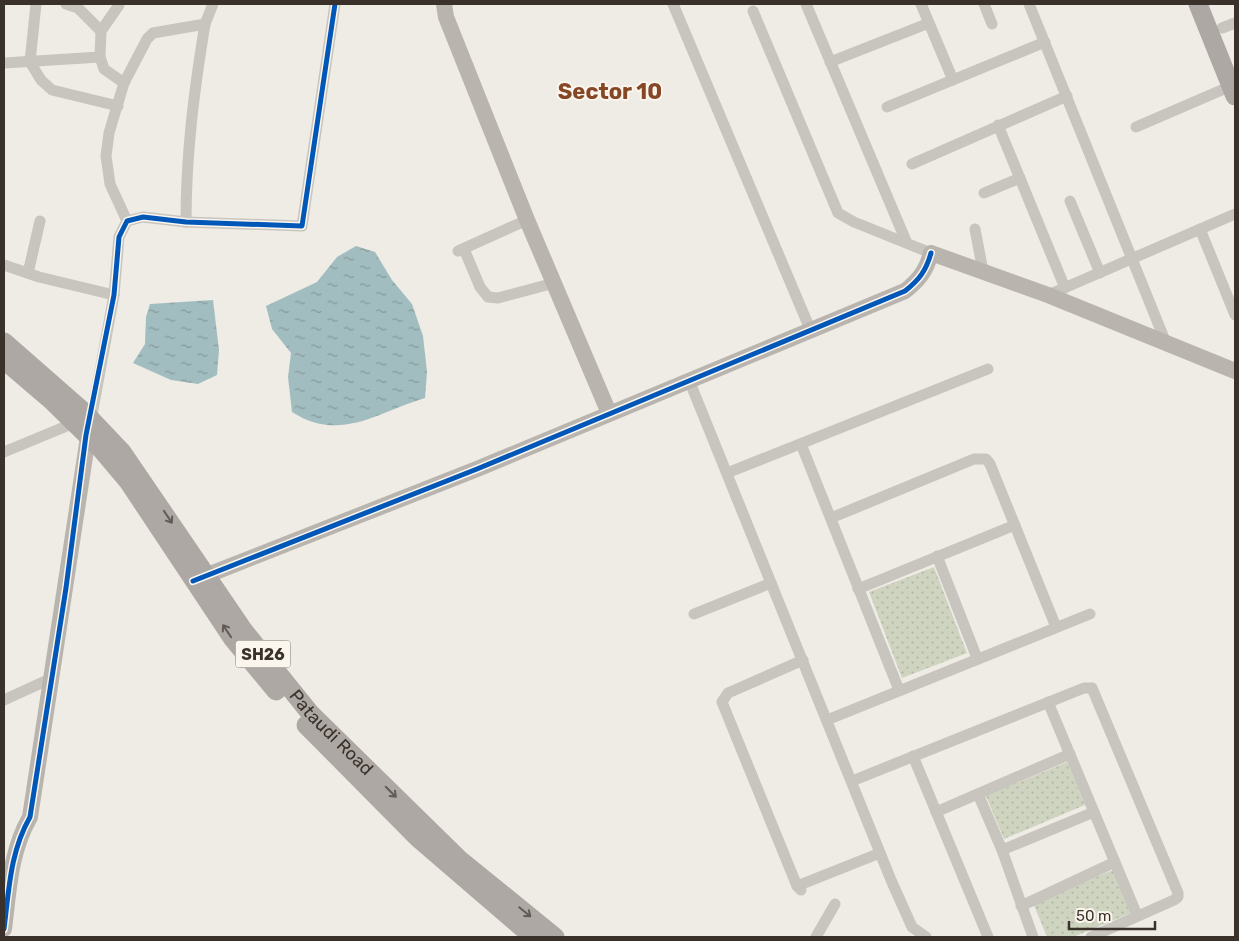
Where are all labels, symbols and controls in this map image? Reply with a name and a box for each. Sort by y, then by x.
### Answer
district label: Sector 10 [558,78,662,105]
one-way arrow [163,510,173,524]
one-way arrow [222,624,233,638]
road number: SH26 [236,641,290,668]
street label: Pataudi Road [285,685,378,780]
one-way arrow [385,785,397,798]
scale bar [1069,898,1155,930]
one-way arrow [518,906,531,917]
text: 50 m [1076,907,1111,925]

